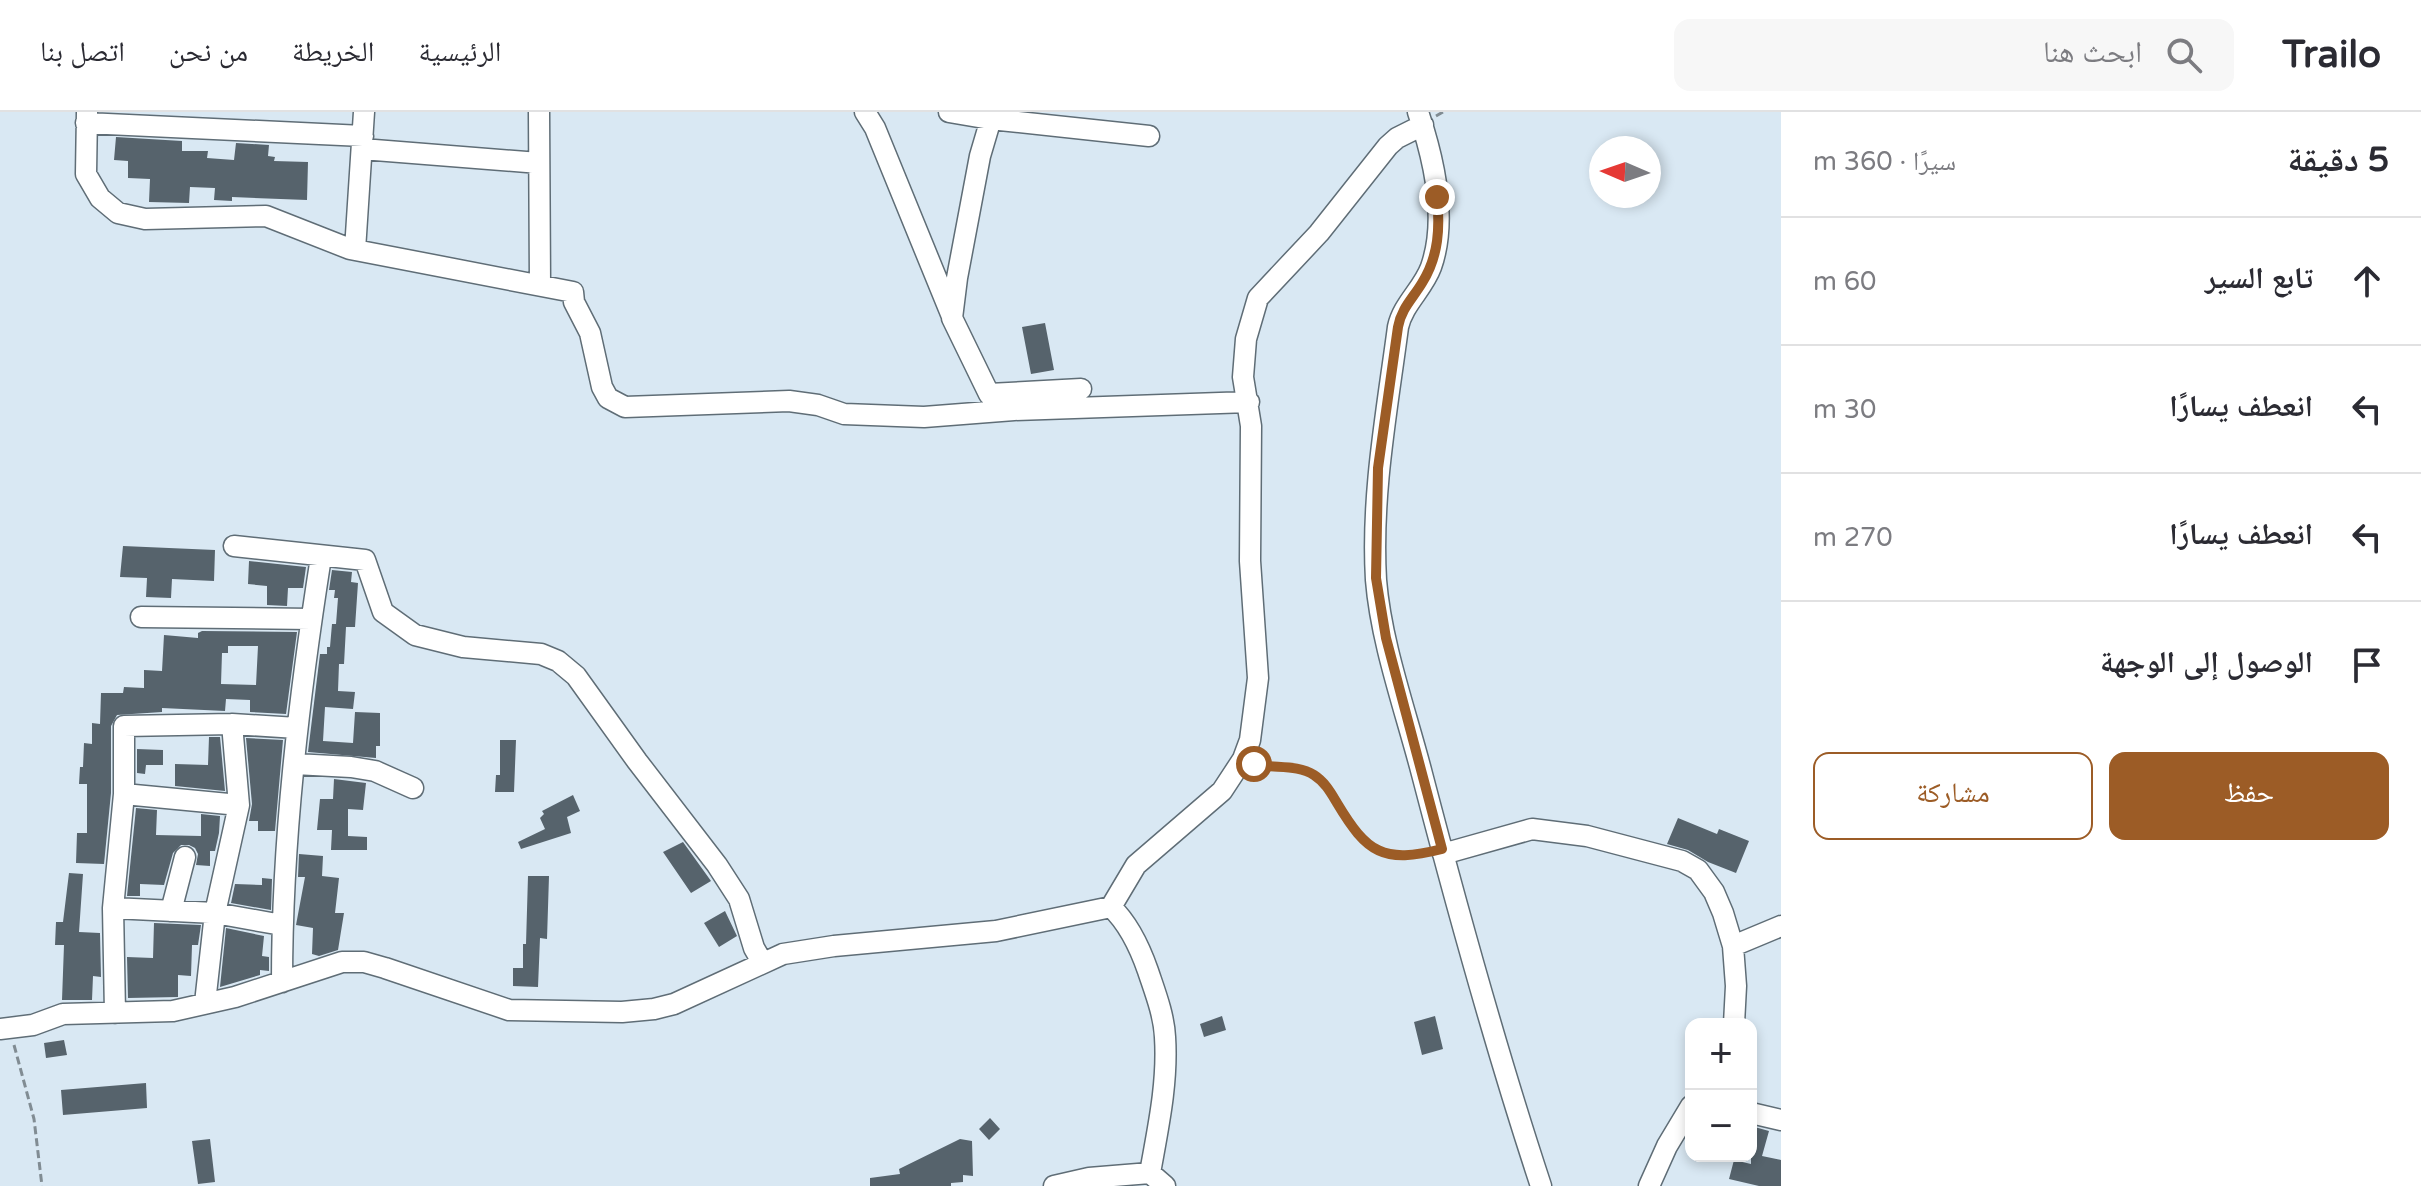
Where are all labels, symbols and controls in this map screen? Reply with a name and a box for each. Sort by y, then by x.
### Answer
search box [1674,19,2234,91]
text: Trailo [2282,32,2381,78]
icon: search [2162,33,2206,77]
text: ابحث هنا [2043,34,2142,71]
text: اتصل بنا [40,35,125,69]
text: من نحن [169,35,248,69]
text: الخريطة [292,35,374,69]
text: الرئيسية [418,35,501,69]
north arrow [1589,136,1661,208]
text: 5 دقيقة [2287,140,2389,181]
text: سيرًا · 360 m [1813,146,1956,177]
route end [1419,179,1455,215]
icon: ahead [2345,259,2389,303]
text: تابع السير [2205,260,2313,297]
text: 60 m [1813,266,1876,297]
icon: left [2345,387,2389,431]
text: انعطف يسارًا [2169,388,2313,425]
text: 30 m [1813,394,1876,425]
icon: left [2345,515,2389,559]
text: انعطف يسارًا [2169,516,2313,553]
text: 270 m [1813,522,1893,553]
icon: arrive [2345,643,2389,687]
text: الوصول إلى الوجهة [2100,644,2313,681]
route start [1236,746,1272,782]
button: مشاركة [1813,752,2093,840]
button: حفظ [2109,752,2389,840]
map controls [1685,1018,1757,1162]
button: + [1685,1018,1757,1090]
button: − [1685,1090,1757,1162]

